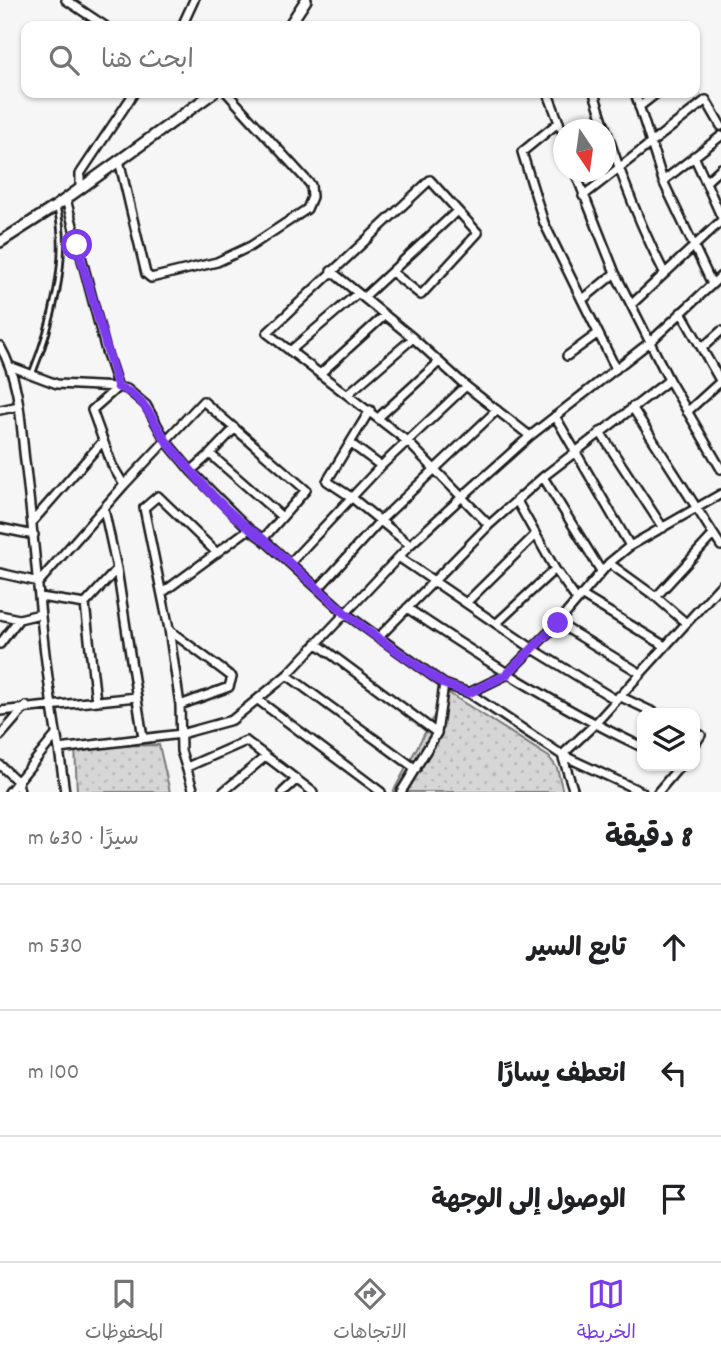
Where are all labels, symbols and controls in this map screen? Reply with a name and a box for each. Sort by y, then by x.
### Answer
search box [21,21,700,98]
icon: search [45,41,83,79]
text: ابحث هنا [101,43,194,80]
north arrow [553,119,616,182]
route start [61,229,92,260]
route end [542,607,573,638]
map controls [637,708,700,771]
button: layers [637,708,700,771]
text: 8 دقيقة [605,819,693,862]
text: سيرًا · 630 m [28,823,139,856]
icon: ahead [655,928,693,966]
text: 530 m [28,931,83,964]
text: تابع السير [527,931,626,968]
icon: left [655,1054,693,1092]
text: 100 m [28,1057,79,1090]
text: انعطف يسارًا [497,1057,626,1094]
icon: arrive [655,1180,693,1218]
text: الوصول إلى الوجهة [431,1183,626,1220]
tab: المحفوظات [85,1275,163,1348]
tab: الاتجاهات [333,1275,407,1348]
tab: الخريطة [577,1275,636,1348]

